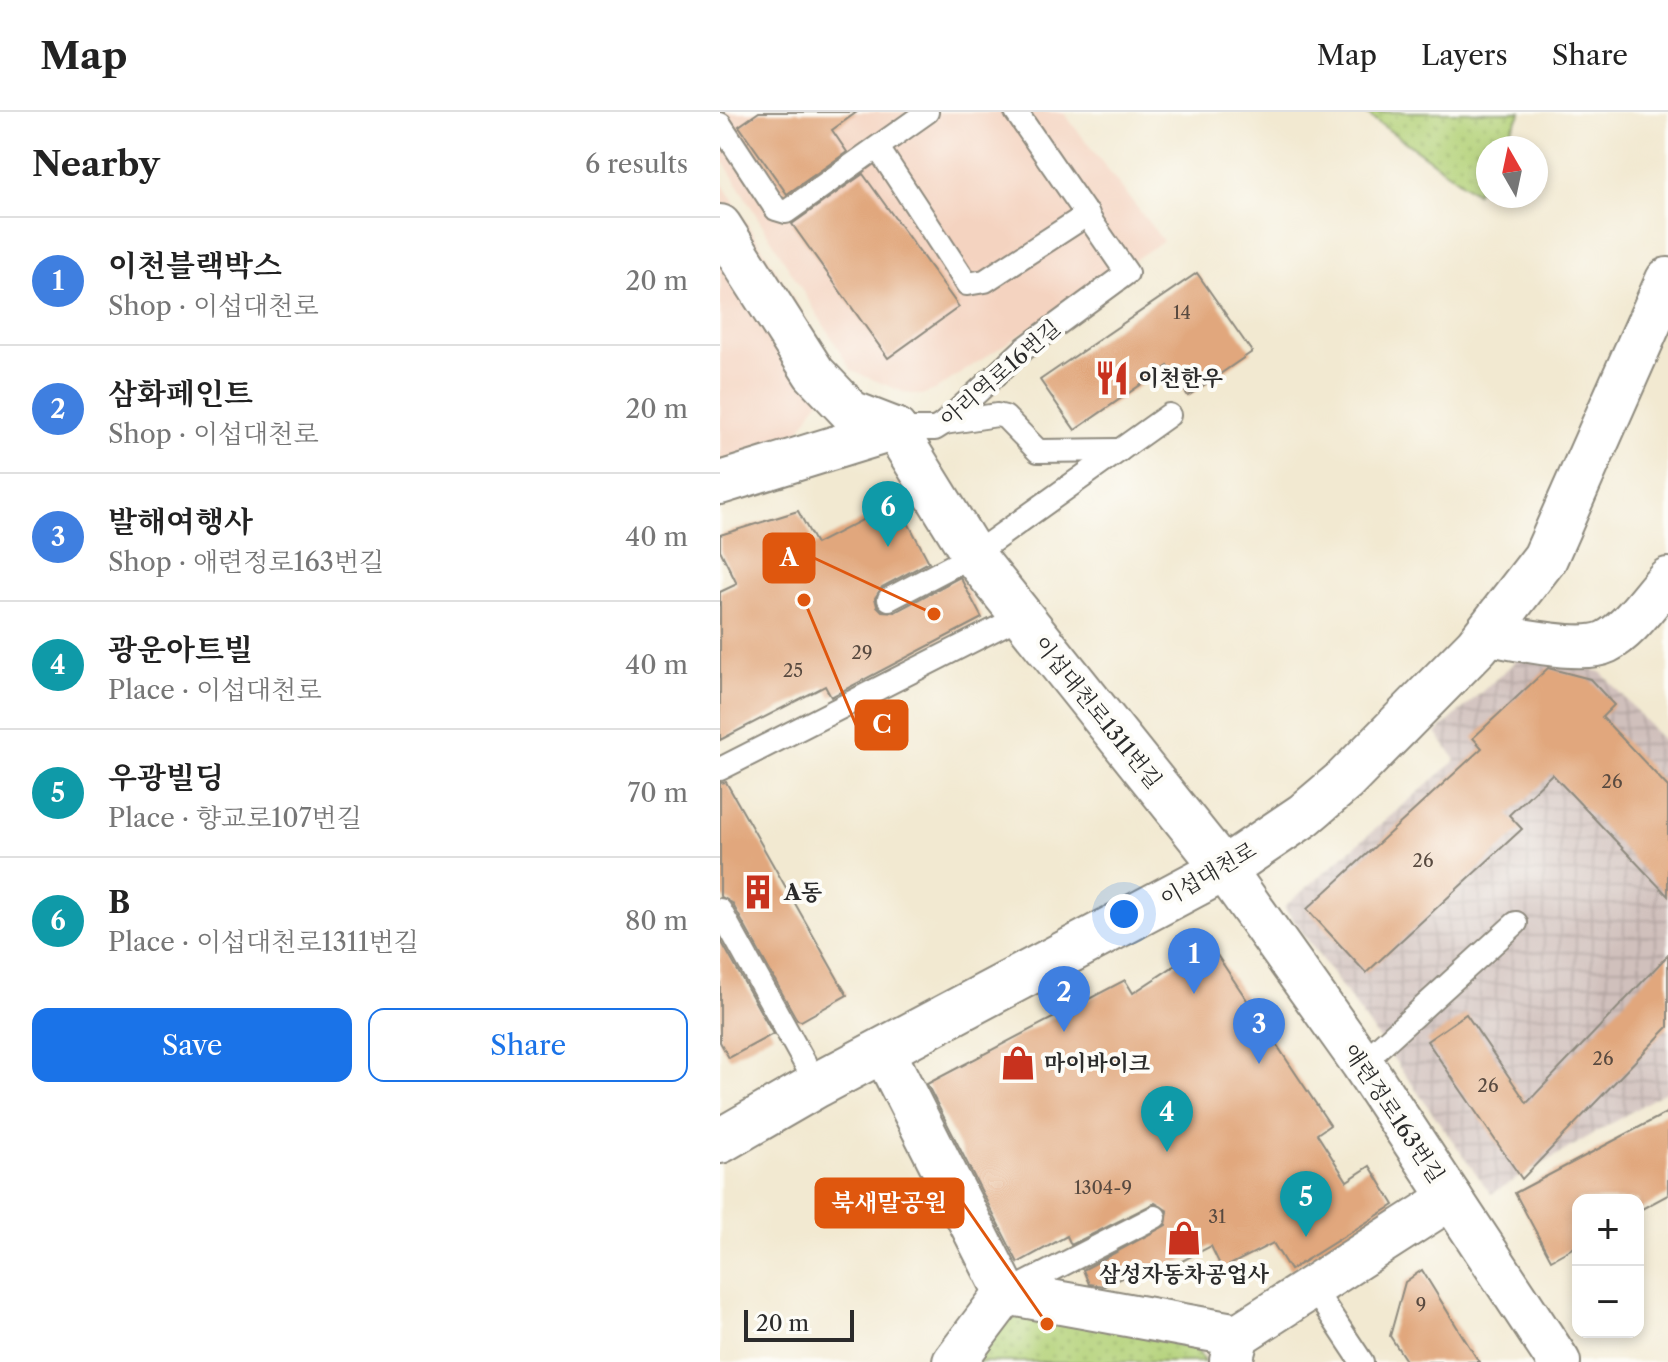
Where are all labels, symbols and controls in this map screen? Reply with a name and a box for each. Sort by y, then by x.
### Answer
text: Map [40,32,128,79]
text: Map [1317,38,1377,72]
text: Layers [1421,38,1508,72]
text: Share [1552,38,1628,72]
north arrow [1476,136,1548,208]
text: Nearby [32,143,160,185]
text: 6 results [585,148,688,180]
text: 이천블랙박스 [108,247,282,284]
text: 1 [52,265,64,297]
text: 20 m [625,265,688,297]
text: Shop · 이섭대천로 [108,290,319,322]
house number: 14 [1173,302,1191,324]
street label: 아리역로16번길 [935,314,1066,433]
restaurant icon: 이천한우 [1093,359,1131,397]
place label: 이천한우 [1138,365,1223,392]
text: 삼화페인트 [108,375,253,412]
text: 2 [50,393,66,425]
text: 20 m [625,393,688,425]
text: Shop · 이섭대천로 [108,418,319,450]
pin: 6 [862,481,914,547]
text: 발해여행사 [108,503,253,540]
text: 3 [51,521,65,553]
text: 40 m [625,521,688,553]
callout: A [764,534,814,582]
text: A [779,543,800,572]
text: Shop · 애련정로163번길 [108,546,384,578]
text: 광운아트빌 [108,631,253,668]
street label: 이섭대천로1311번길 [1028,631,1167,794]
house number: 29 [852,642,872,664]
text: 4 [50,649,66,681]
text: 40 m [625,649,688,681]
house number: 25 [783,660,803,682]
text: Place · 이섭대천로 [108,674,322,706]
callout: C [856,701,907,749]
text: C [872,710,892,739]
text: 우광빌딩 [108,759,224,796]
house number: 26 [1602,771,1622,793]
text: 5 [51,777,65,809]
text: 70 m [628,777,688,809]
text: Place · 향교로107번길 [108,802,362,834]
street label: 이섭대천로 [1155,836,1261,913]
house number: 26 [1413,850,1433,872]
building icon: A동 [739,873,777,911]
place label: A동 [783,879,822,906]
text: B [108,884,130,921]
your location [1104,894,1144,934]
text: 6 [50,905,66,937]
text: 80 m [625,905,688,937]
text: Place · 이섭대천로1311번길 [108,926,419,958]
pin: 1 [1168,928,1220,994]
pin: 2 [1038,966,1090,1032]
pin: 3 [1233,998,1285,1064]
button: Save [32,1008,352,1082]
button: Share [368,1008,688,1082]
street label: 애련정로163번길 [1337,1039,1450,1188]
shop icon: 마이바이크 [999,1044,1037,1082]
house number: 26 [1593,1048,1613,1070]
place label: 마이바이크 [1044,1050,1150,1077]
house number: 26 [1478,1075,1498,1097]
pin: 4 [1141,1086,1193,1152]
pin: 5 [1280,1171,1332,1237]
house number: 1304-9 [1074,1177,1132,1199]
callout: 북새말공원 [816,1179,963,1227]
text: 북새말공원 [831,1188,947,1217]
map controls [1572,1194,1644,1338]
button: + [1572,1194,1644,1266]
house number: 31 [1208,1206,1226,1228]
shop icon: 삼성자동차공업사 [1165,1219,1203,1257]
place label: 삼성자동차공업사 [1099,1261,1270,1288]
button: − [1572,1266,1644,1338]
house number: 9 [1416,1294,1426,1316]
scale bar [744,1306,854,1342]
text: 20 m [756,1310,809,1337]

